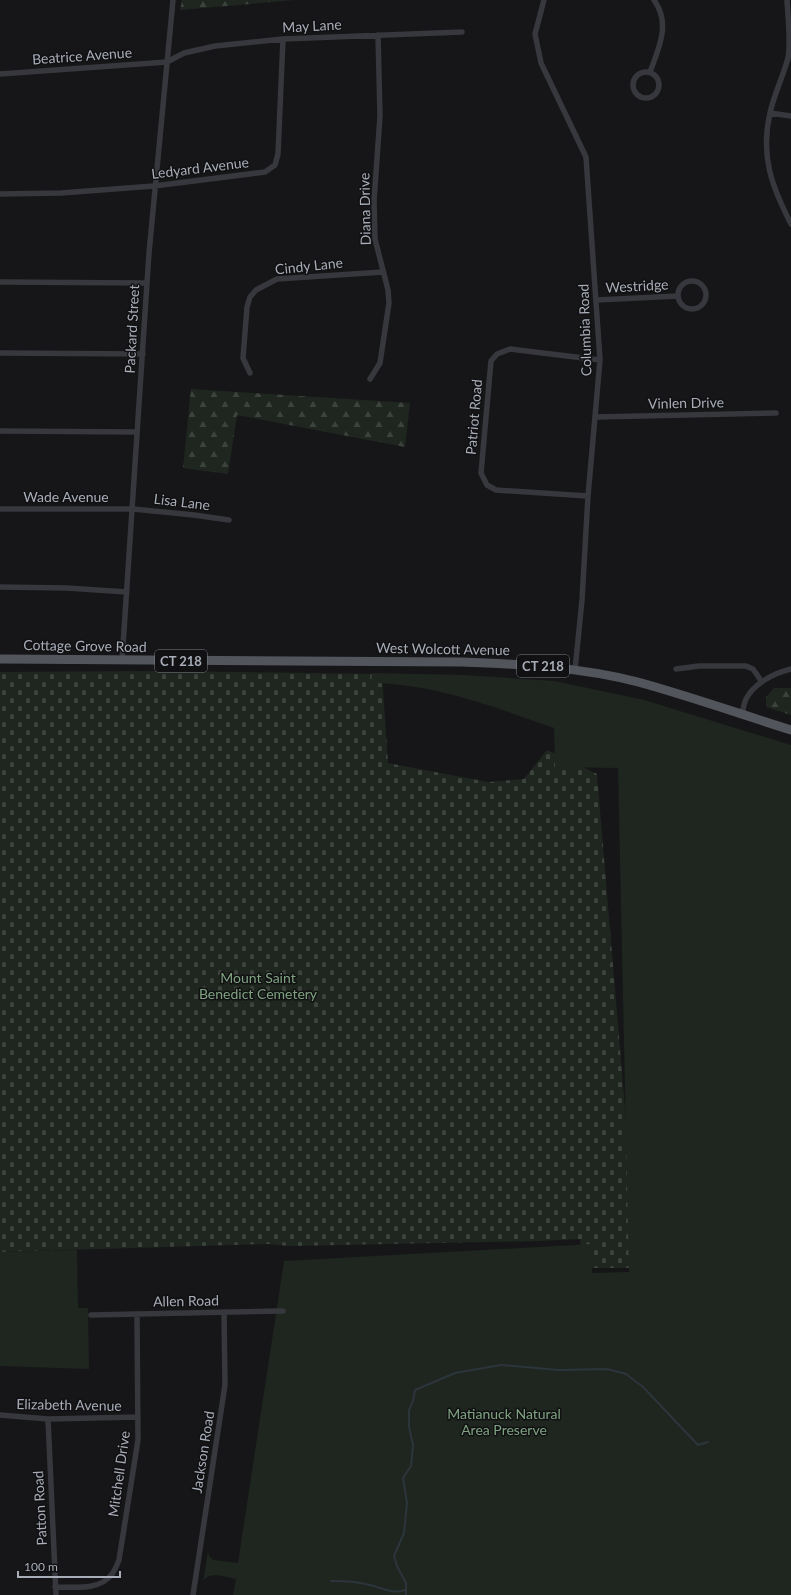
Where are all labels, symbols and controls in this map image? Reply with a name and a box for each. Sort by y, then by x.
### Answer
street label: May Lane [282,15,342,36]
street label: Beatrice Avenue [31,44,132,67]
street label: Ledyard Avenue [150,153,250,182]
street label: Diana Drive [355,173,374,245]
street label: Cindy Lane [274,253,344,278]
street label: Westridge [605,275,669,296]
street label: Columbia Road [574,283,595,377]
street label: Packard Street [121,284,142,374]
street label: Patriot Road [462,378,485,456]
street label: Vinlen Drive [648,393,724,412]
street label: Wade Avenue [23,488,109,505]
street label: Lisa Lane [153,490,211,513]
street label: Cottage Grove Road [23,636,147,655]
street label: West Wolcott Avenue [376,639,510,658]
road number: CT 218 [155,650,207,672]
road number: CT 218 [517,655,569,677]
park label: Mount Saint Benedict Cemetery [199,969,318,1002]
street label: Allen Road [153,1291,219,1310]
street label: Elizabeth Avenue [16,1395,122,1414]
park label: Matianuck Natural Area Preserve [447,1405,561,1438]
street label: Jackson Road [188,1410,217,1494]
street label: Mitchell Drive [104,1430,133,1518]
street label: Patton Road [29,1470,50,1546]
scale bar [18,1553,120,1579]
text: 100 m [24,1559,58,1574]

